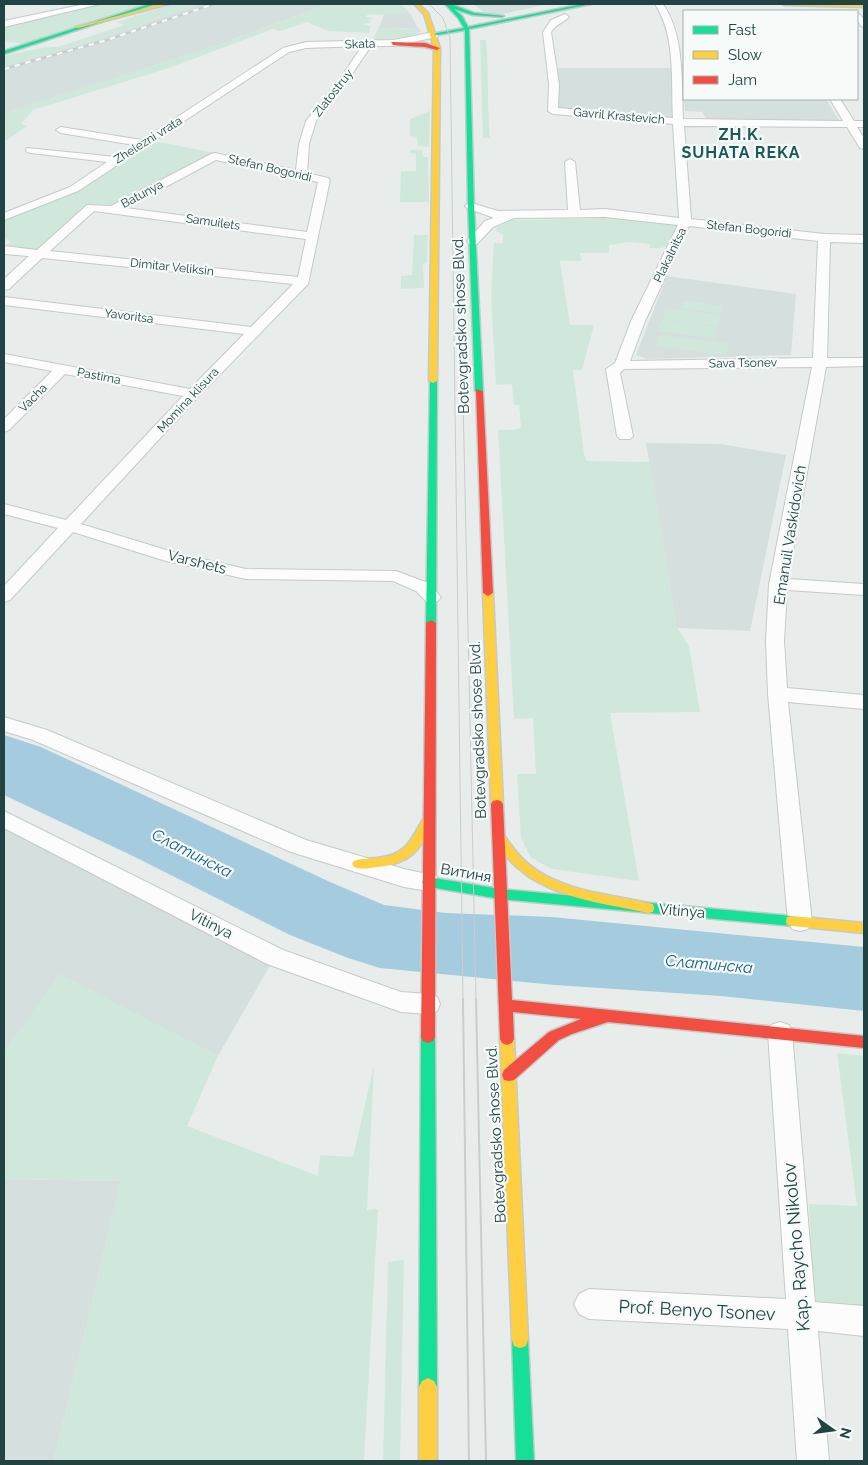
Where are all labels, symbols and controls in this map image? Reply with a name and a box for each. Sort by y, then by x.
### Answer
legend [683,10,858,100]
text: Fast [728,21,756,39]
street label: Skata [344,36,376,52]
text: Slow [728,46,762,64]
street label: Zlatostruy [310,66,356,119]
text: Jam [728,71,757,89]
street label: Gavril Krastevich [573,105,665,127]
street label: Zhelezni vrata [111,113,185,167]
district label: ZH.K. SUHATA REKA [681,125,801,162]
street label: Stefan Bogoridi [227,152,313,184]
street label: Batunya [119,177,165,211]
street label: Samuilets [185,211,241,233]
street label: Stefan Bogoridi [706,218,792,240]
street label: Plakalnitsa [651,225,689,285]
street label: Botevgradsko shose Blvd. [449,236,473,414]
street label: Dimitar Veliksin [129,256,215,278]
street label: Yavoritsa [104,306,154,326]
street label: Sava Tsonev [709,355,778,371]
street label: Pastirna [76,365,122,387]
street label: Momina klisura [154,365,222,435]
street label: Vacha [16,381,50,415]
street label: Emanuil Vaskidovich [770,464,810,606]
street label: Varshets [166,546,228,578]
street label: Botevgradsko shose Blvd. [466,641,490,819]
water label: Слатинска [149,825,236,882]
street label: Витиня [439,860,493,886]
street label: Vitinya [658,900,706,922]
street label: Vitinya [186,905,236,943]
water label: Слатинска [665,951,754,977]
street label: Botevgradsko shose Blvd. [482,1045,510,1223]
street label: Kap. Raycho Nikolov [778,1161,814,1332]
street label: Prof. Benyo Tsonev [618,1295,776,1325]
north arrow [808,1405,858,1455]
text: N [837,1426,855,1440]

